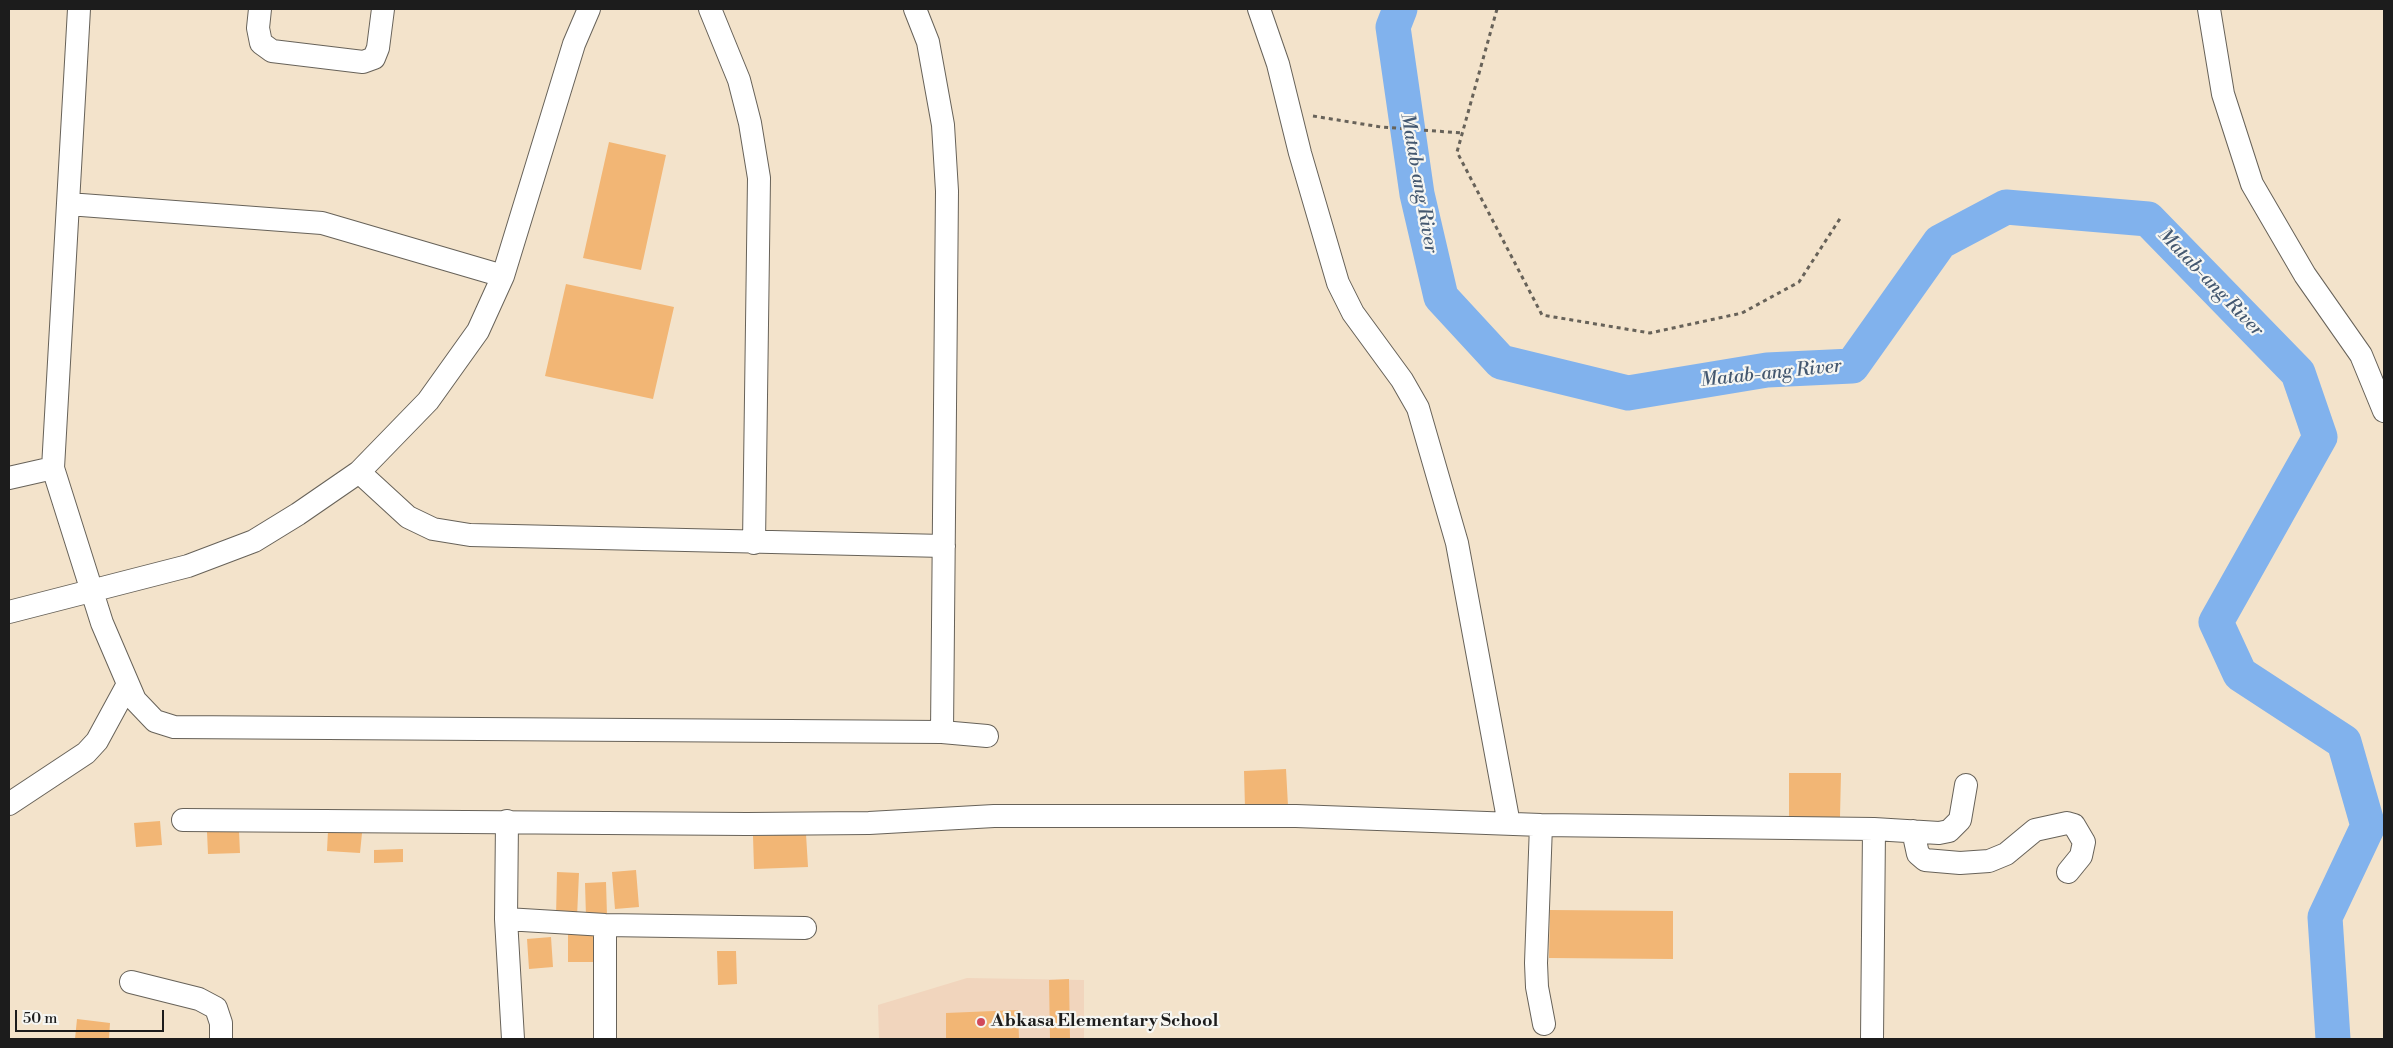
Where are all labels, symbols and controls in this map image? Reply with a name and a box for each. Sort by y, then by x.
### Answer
water label: Matab-ang River [1394,111,1442,255]
water label: Matab-ang River [2153,224,2267,342]
water label: Matab-ang River [1699,355,1843,393]
scale bar [18,1000,166,1032]
text: 50 m [23,1009,57,1028]
place label: Abkasa Elementary School [991,1011,1218,1033]
marker: Abkasa Elementary School [975,1016,987,1028]

